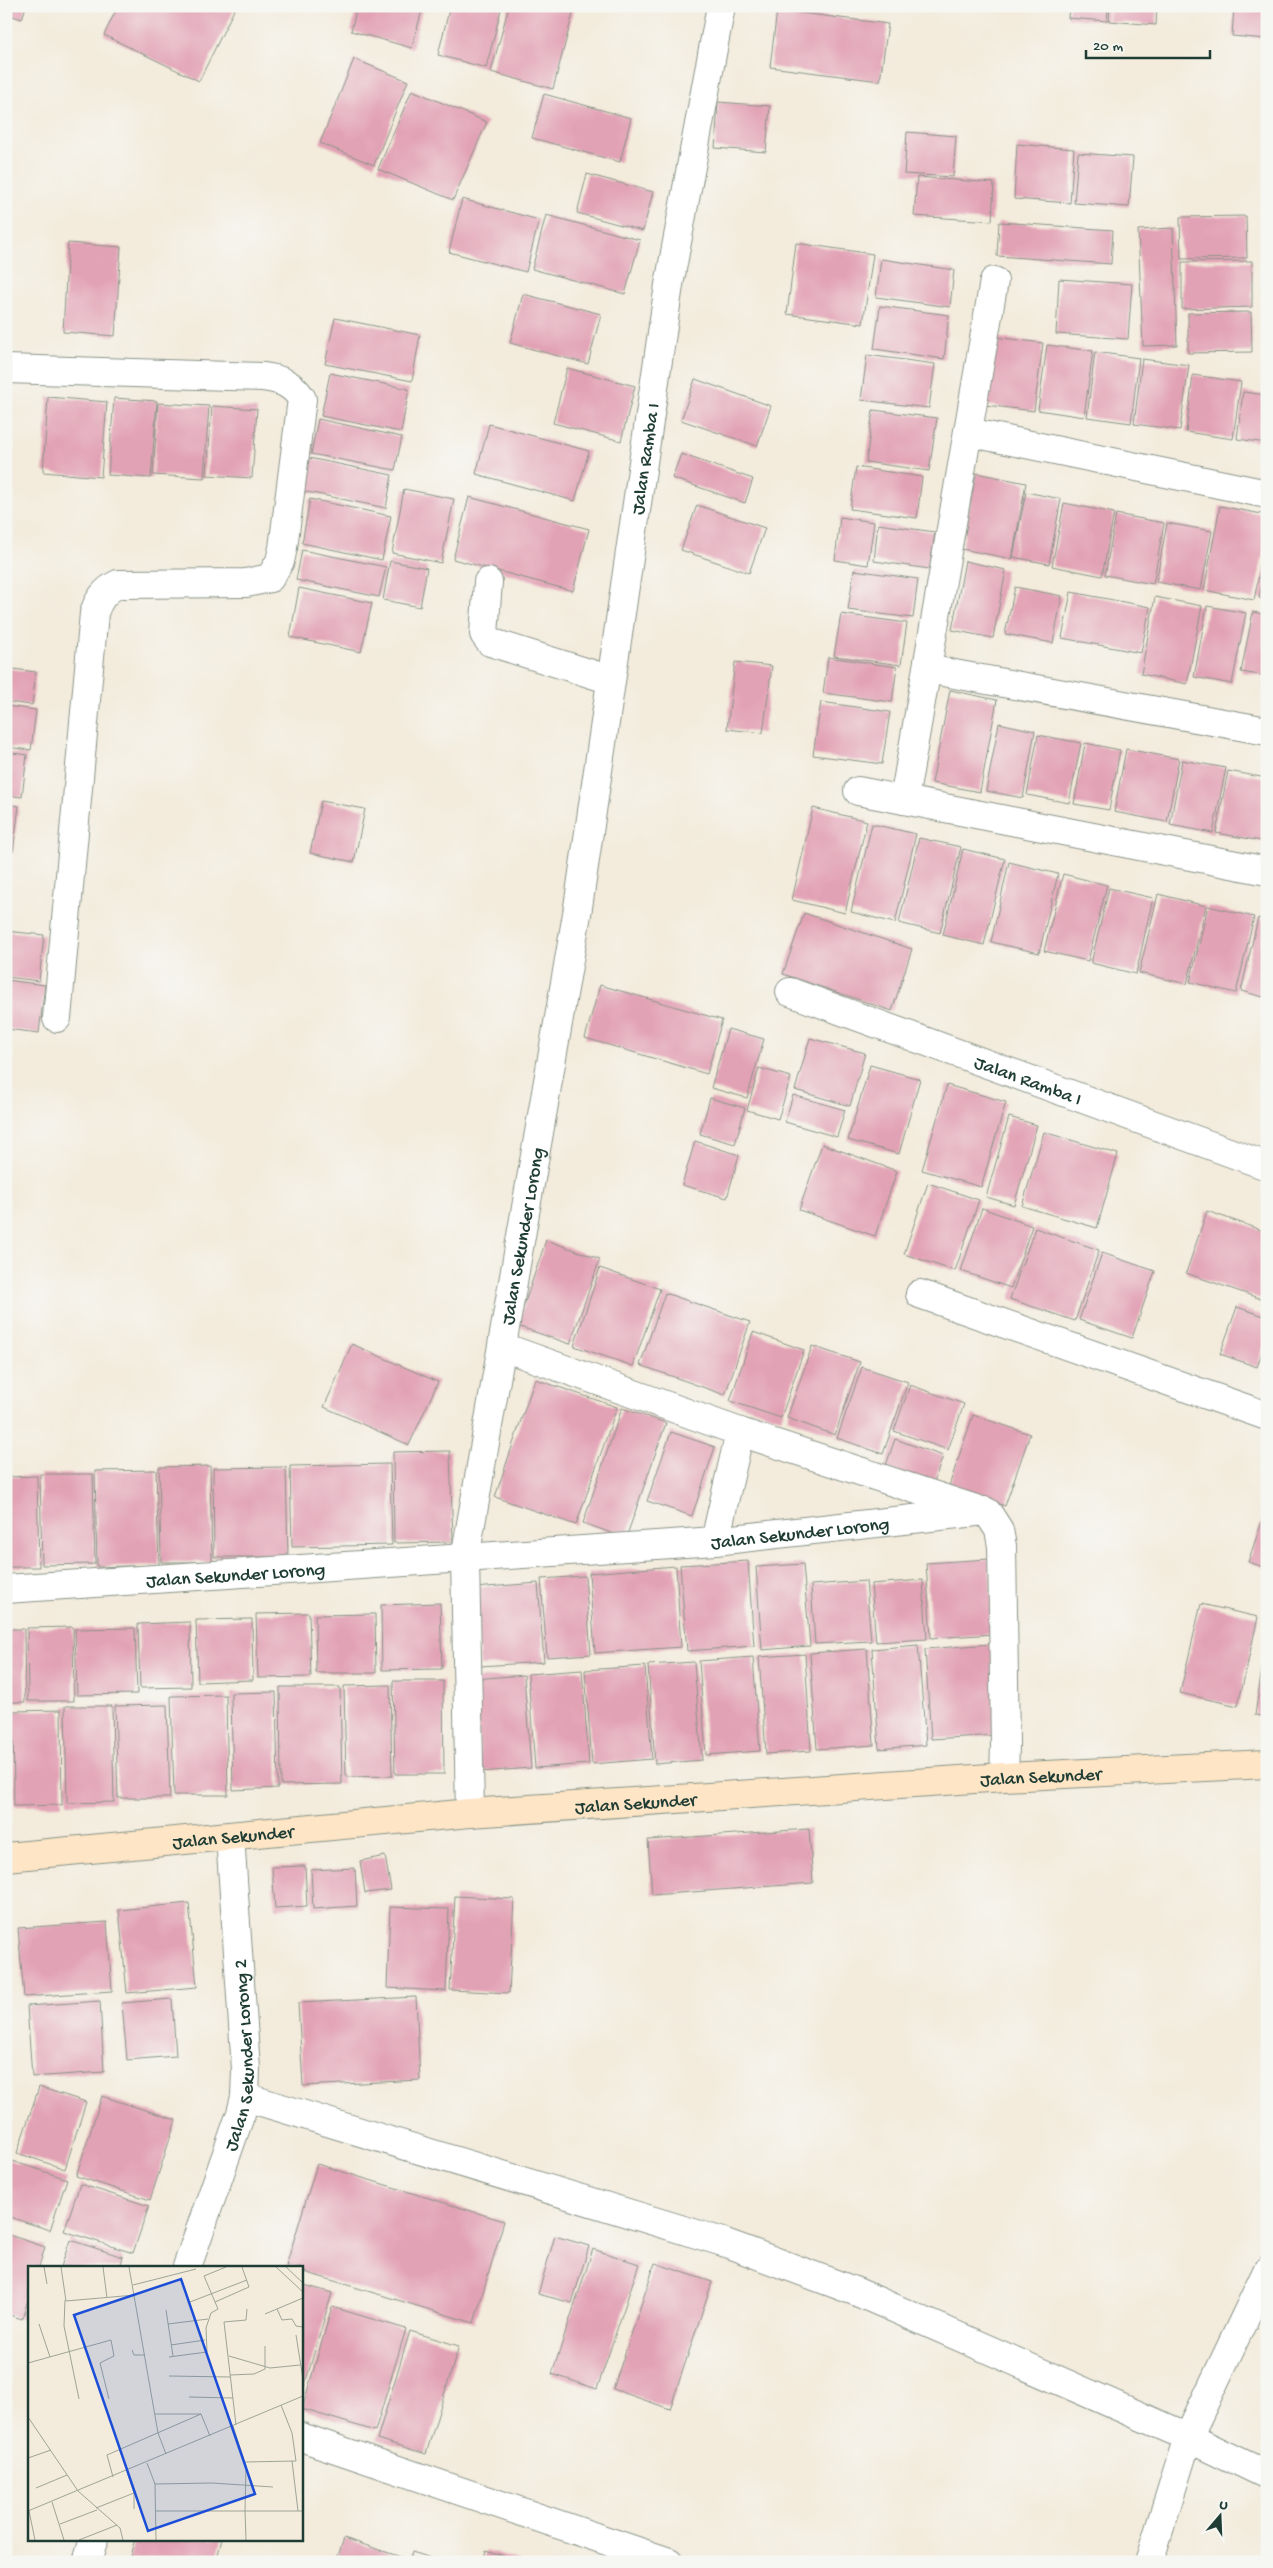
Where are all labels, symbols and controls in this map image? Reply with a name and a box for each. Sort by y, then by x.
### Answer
scale bar [1086,28,1209,60]
text: 20 m [1093,38,1123,56]
street label: Jalan Ramba I [628,402,667,516]
street label: Jalan Ramba I [971,1052,1084,1112]
street label: Jalan Sekunder Lorong [498,1146,551,1327]
street label: Jalan Sekunder Lorong [710,1514,891,1556]
street label: Jalan Sekunder Lorong [145,1559,326,1594]
street label: Jalan Sekunder [979,1764,1104,1794]
street label: Jalan Sekunder [574,1790,700,1821]
street label: Jalan Sekunder [172,1822,297,1856]
street label: Jalan Sekunder Lorong 2 [221,1958,261,2155]
inset map [28,2266,302,2540]
north arrow [1196,2490,1246,2540]
text: U [1217,2497,1230,2515]

